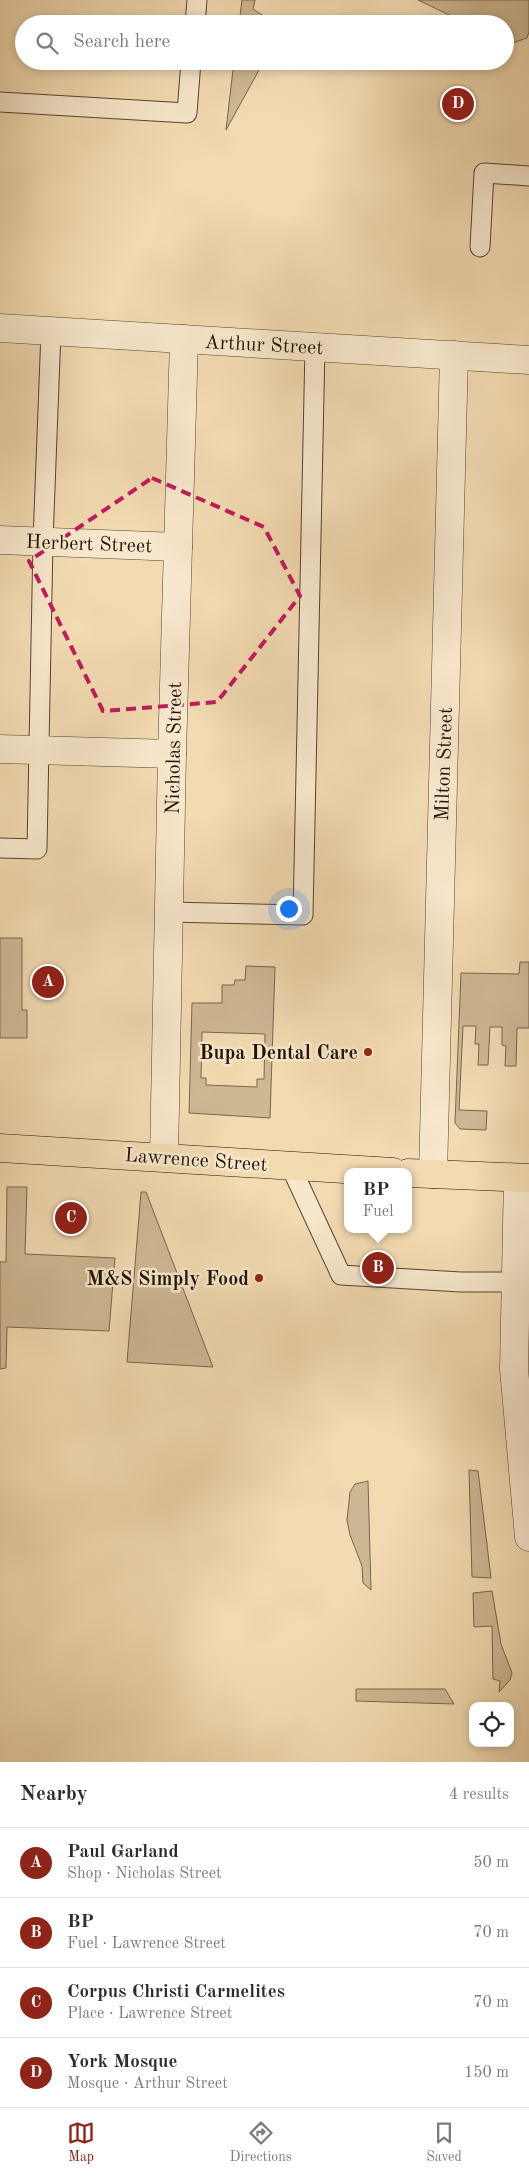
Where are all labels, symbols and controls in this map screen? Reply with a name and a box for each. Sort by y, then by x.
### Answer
search box [15,15,514,70]
icon: search [33,29,61,57]
text: Search here [73,33,170,52]
pin: D [442,85,474,123]
street label: Arthur Street [204,333,324,359]
street label: Herbert Street [25,533,152,557]
street label: Nicholas Street [164,681,186,815]
street label: Milton Street [433,707,457,821]
your location [276,896,302,922]
pin: A [32,963,64,1001]
place label: Bupa Dental Care [199,1044,358,1064]
marker: Bupa Dental Care [362,1046,374,1058]
street label: Lawrence Street [124,1146,268,1176]
popup [344,1168,412,1233]
text: BP [362,1181,389,1200]
pin: C [55,1199,87,1237]
text: Fuel [362,1204,394,1220]
pin: B [362,1249,394,1287]
place label: M&S Simply Food [87,1270,249,1290]
marker: M&S Simply Food [253,1272,265,1284]
map controls [469,1702,514,1747]
button: locate [469,1702,514,1747]
text: Nearby [20,1784,88,1805]
text: 4 results [449,1787,509,1803]
text: Paul Garland [67,1843,179,1862]
text: A [30,1855,42,1871]
text: 50 m [473,1855,509,1871]
text: Shop · Nicholas Street [67,1866,222,1882]
text: BP [67,1913,94,1932]
text: B [30,1925,42,1941]
text: 70 m [473,1925,509,1941]
text: Fuel · Lawrence Street [67,1936,226,1952]
text: Corpus Christi Carmelites [67,1983,285,2002]
text: C [31,1995,41,2011]
text: 70 m [473,1995,509,2011]
text: Place · Lawrence Street [67,2006,232,2022]
text: York Mosque [67,2053,177,2072]
text: D [30,2065,42,2081]
text: 150 m [464,2065,509,2081]
text: Mosque · Arthur Street [67,2076,228,2092]
tab: Map [67,2119,95,2166]
tab: Directions [230,2119,292,2166]
tab: Saved [426,2119,462,2166]

